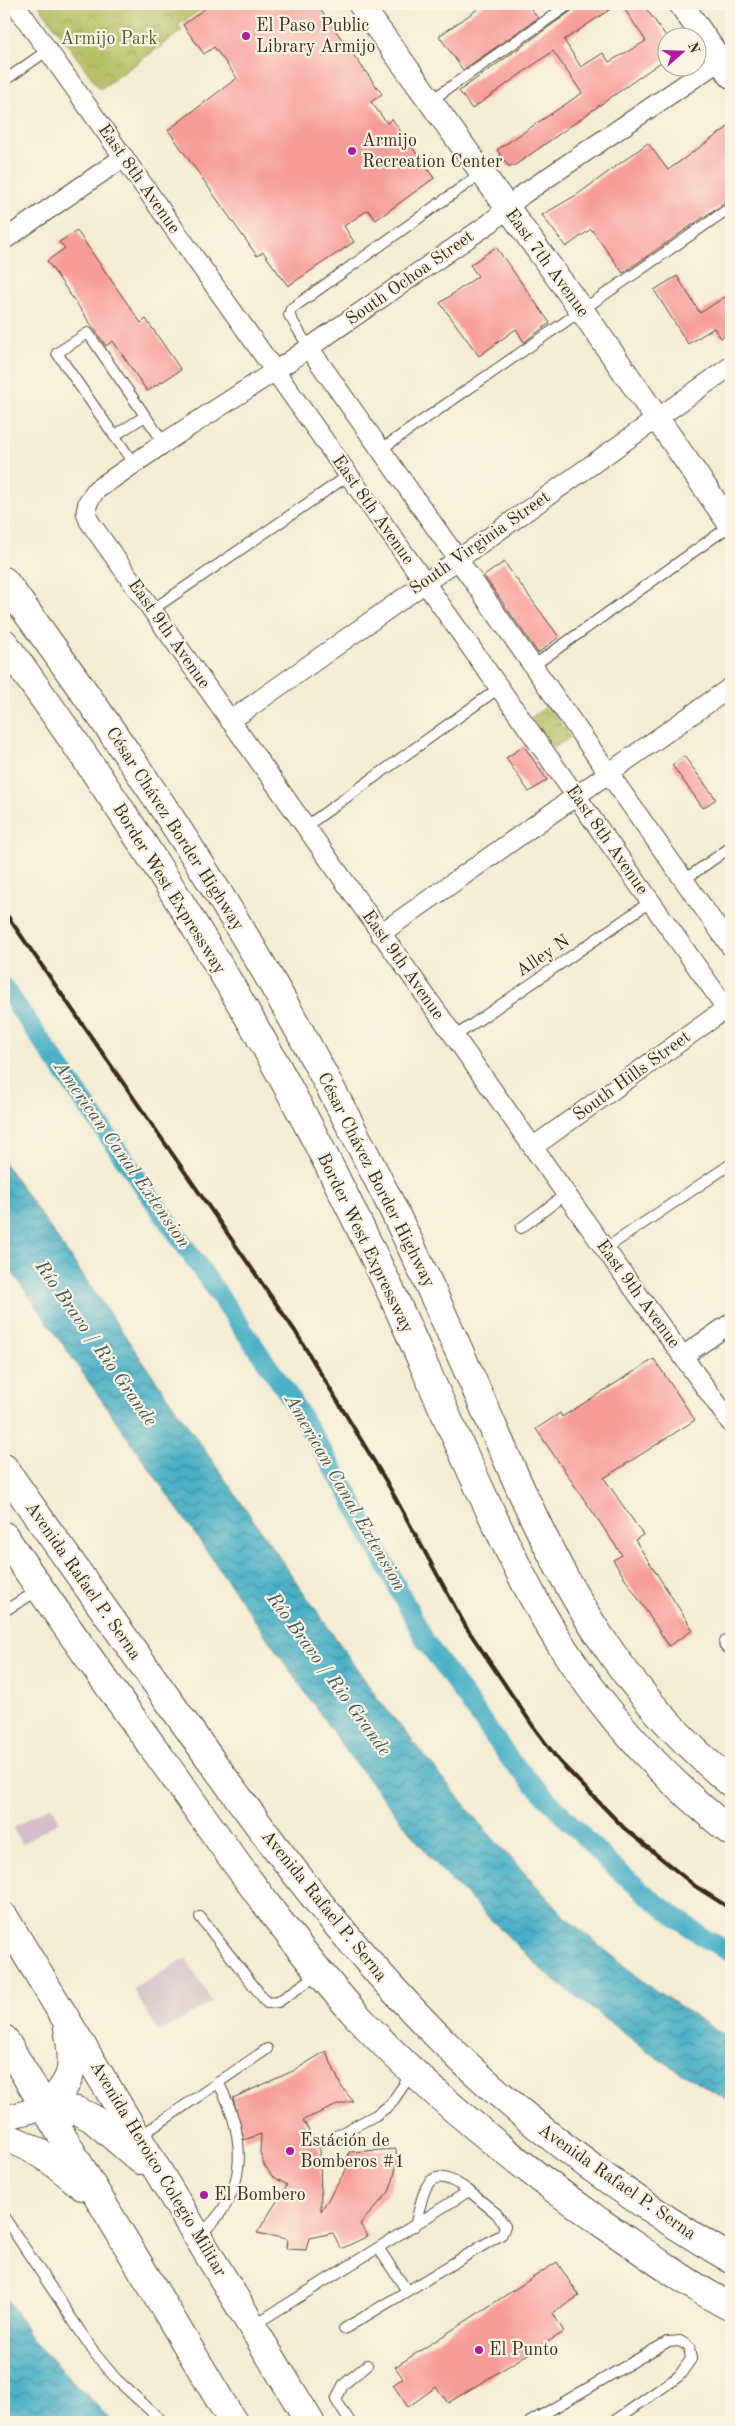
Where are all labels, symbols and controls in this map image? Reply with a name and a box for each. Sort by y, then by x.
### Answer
place label: El Paso Public Library Armijo [256,17,375,56]
north arrow [658,28,708,78]
park label: Armijo Park [60,30,158,48]
marker: El Paso Public Library Armijo [240,30,252,42]
text: N [685,40,702,56]
street label: East 8th Avenue [95,121,183,237]
place label: Armijo Recreation Center [362,132,503,171]
marker: Armijo Recreation Center [346,145,358,157]
street label: East 7th Avenue [502,205,592,321]
street label: South Ochoa Street [343,227,477,329]
street label: East 8th Avenue [329,452,417,568]
street label: South Virginia Street [406,488,554,598]
street label: East 9th Avenue [125,576,213,692]
street label: César Chávez Border Highway [103,724,248,934]
street label: East 8th Avenue [563,782,651,898]
street label: Border West Expressway [109,800,229,978]
street label: East 9th Avenue [359,907,447,1023]
street label: Alley N [513,932,573,980]
street label: South Hills Street [570,1028,694,1124]
water label: American Canal Extension [49,1057,193,1252]
street label: César Chávez Border Highway [314,1070,438,1291]
street label: Border West Expressway [314,1150,417,1336]
street label: East 9th Avenue [593,1236,683,1352]
water label: Río Bravo / Rio Grande [30,1257,159,1430]
water label: American Canal Extension [279,1391,408,1595]
street label: Avenida Rafael P. Serna [22,1499,144,1663]
water label: Río Bravo / Rio Grande [262,1589,394,1760]
street label: Avenida Rafael P. Serna [258,1827,390,1985]
street label: Avenida Heroico Colegio Militar [86,2058,230,2280]
street label: Avenida Rafael P. Serna [535,2121,699,2243]
place label: Estáción de Bomberos #1 [300,2132,405,2171]
marker: Estáción de Bomberos #1 [284,2145,296,2157]
place label: El Bombero [214,2186,306,2204]
marker: El Bombero [198,2189,210,2201]
place label: El Punto [489,2341,558,2359]
marker: El Punto [473,2344,485,2356]

